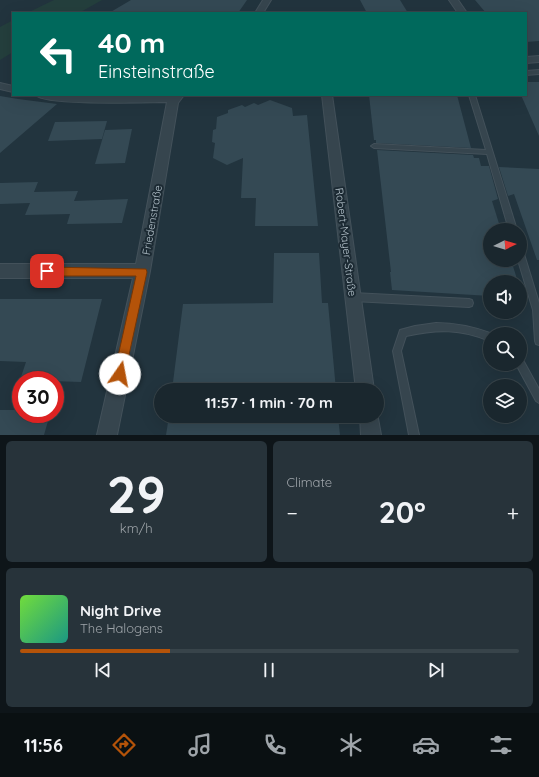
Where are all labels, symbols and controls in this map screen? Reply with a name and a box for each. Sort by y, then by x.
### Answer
text: 40 m [98,25,165,60]
icon: left [32,28,84,80]
text: Einsteinstraße [98,60,215,83]
street label: Friedenstraße [139,184,165,256]
street label: Robert-Mayer-Straße [332,187,360,297]
north arrow [483,223,527,267]
map controls [483,223,527,423]
pin [30,254,64,288]
icon: arrive [36,260,58,282]
button: sound [483,275,527,319]
button: search [483,327,527,371]
position arrow [99,353,141,395]
speed limit sign: 30 [12,371,64,423]
button: layers [483,379,527,423]
text: 11:57 · 1 min · 70 m [205,393,333,412]
text: 29 [107,461,166,526]
text: Climate [287,474,332,490]
text: 20° [379,493,426,531]
text: − [287,499,298,527]
text: + [507,499,519,527]
text: km/h [120,520,153,536]
text: Night Drive [80,601,161,620]
text: The Halogens [80,620,163,636]
icon: previous [92,659,114,681]
icon: pause [258,659,280,681]
icon: next [425,659,447,681]
icon: directions [110,731,138,759]
icon: music [186,731,214,759]
icon: phone [261,731,289,759]
icon: climate [337,731,365,759]
icon: car [412,731,440,759]
icon: filters [487,731,515,759]
text: 11:56 [24,734,63,757]

